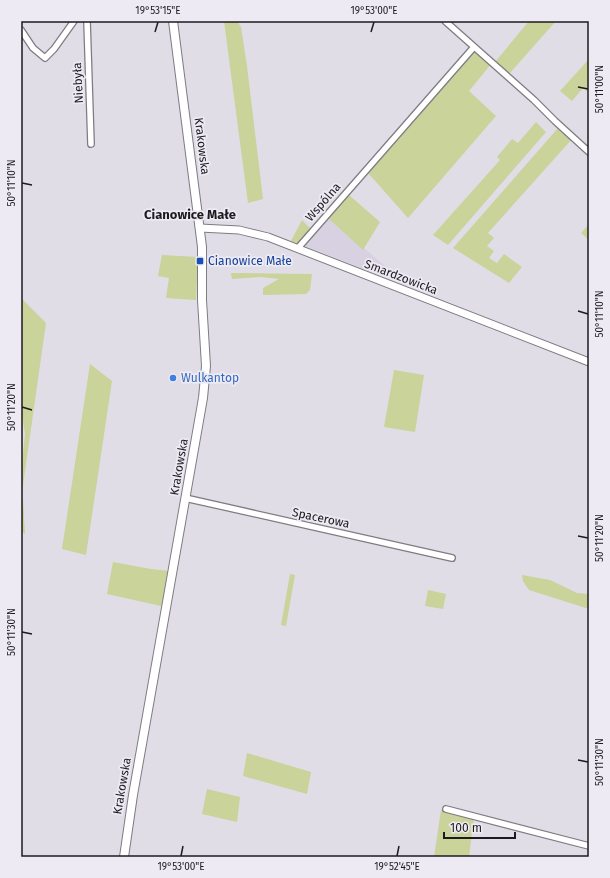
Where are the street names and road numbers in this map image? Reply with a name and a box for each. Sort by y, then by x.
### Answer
street label: Niebyła [70,62,86,104]
street label: Krakowska [192,117,212,175]
street label: Wspólna [302,180,344,224]
street label: Smardzowicka [362,257,440,297]
street label: Krakowska [167,437,191,497]
street label: Spacerowa [291,505,351,531]
street label: Krakowska [110,756,134,816]

